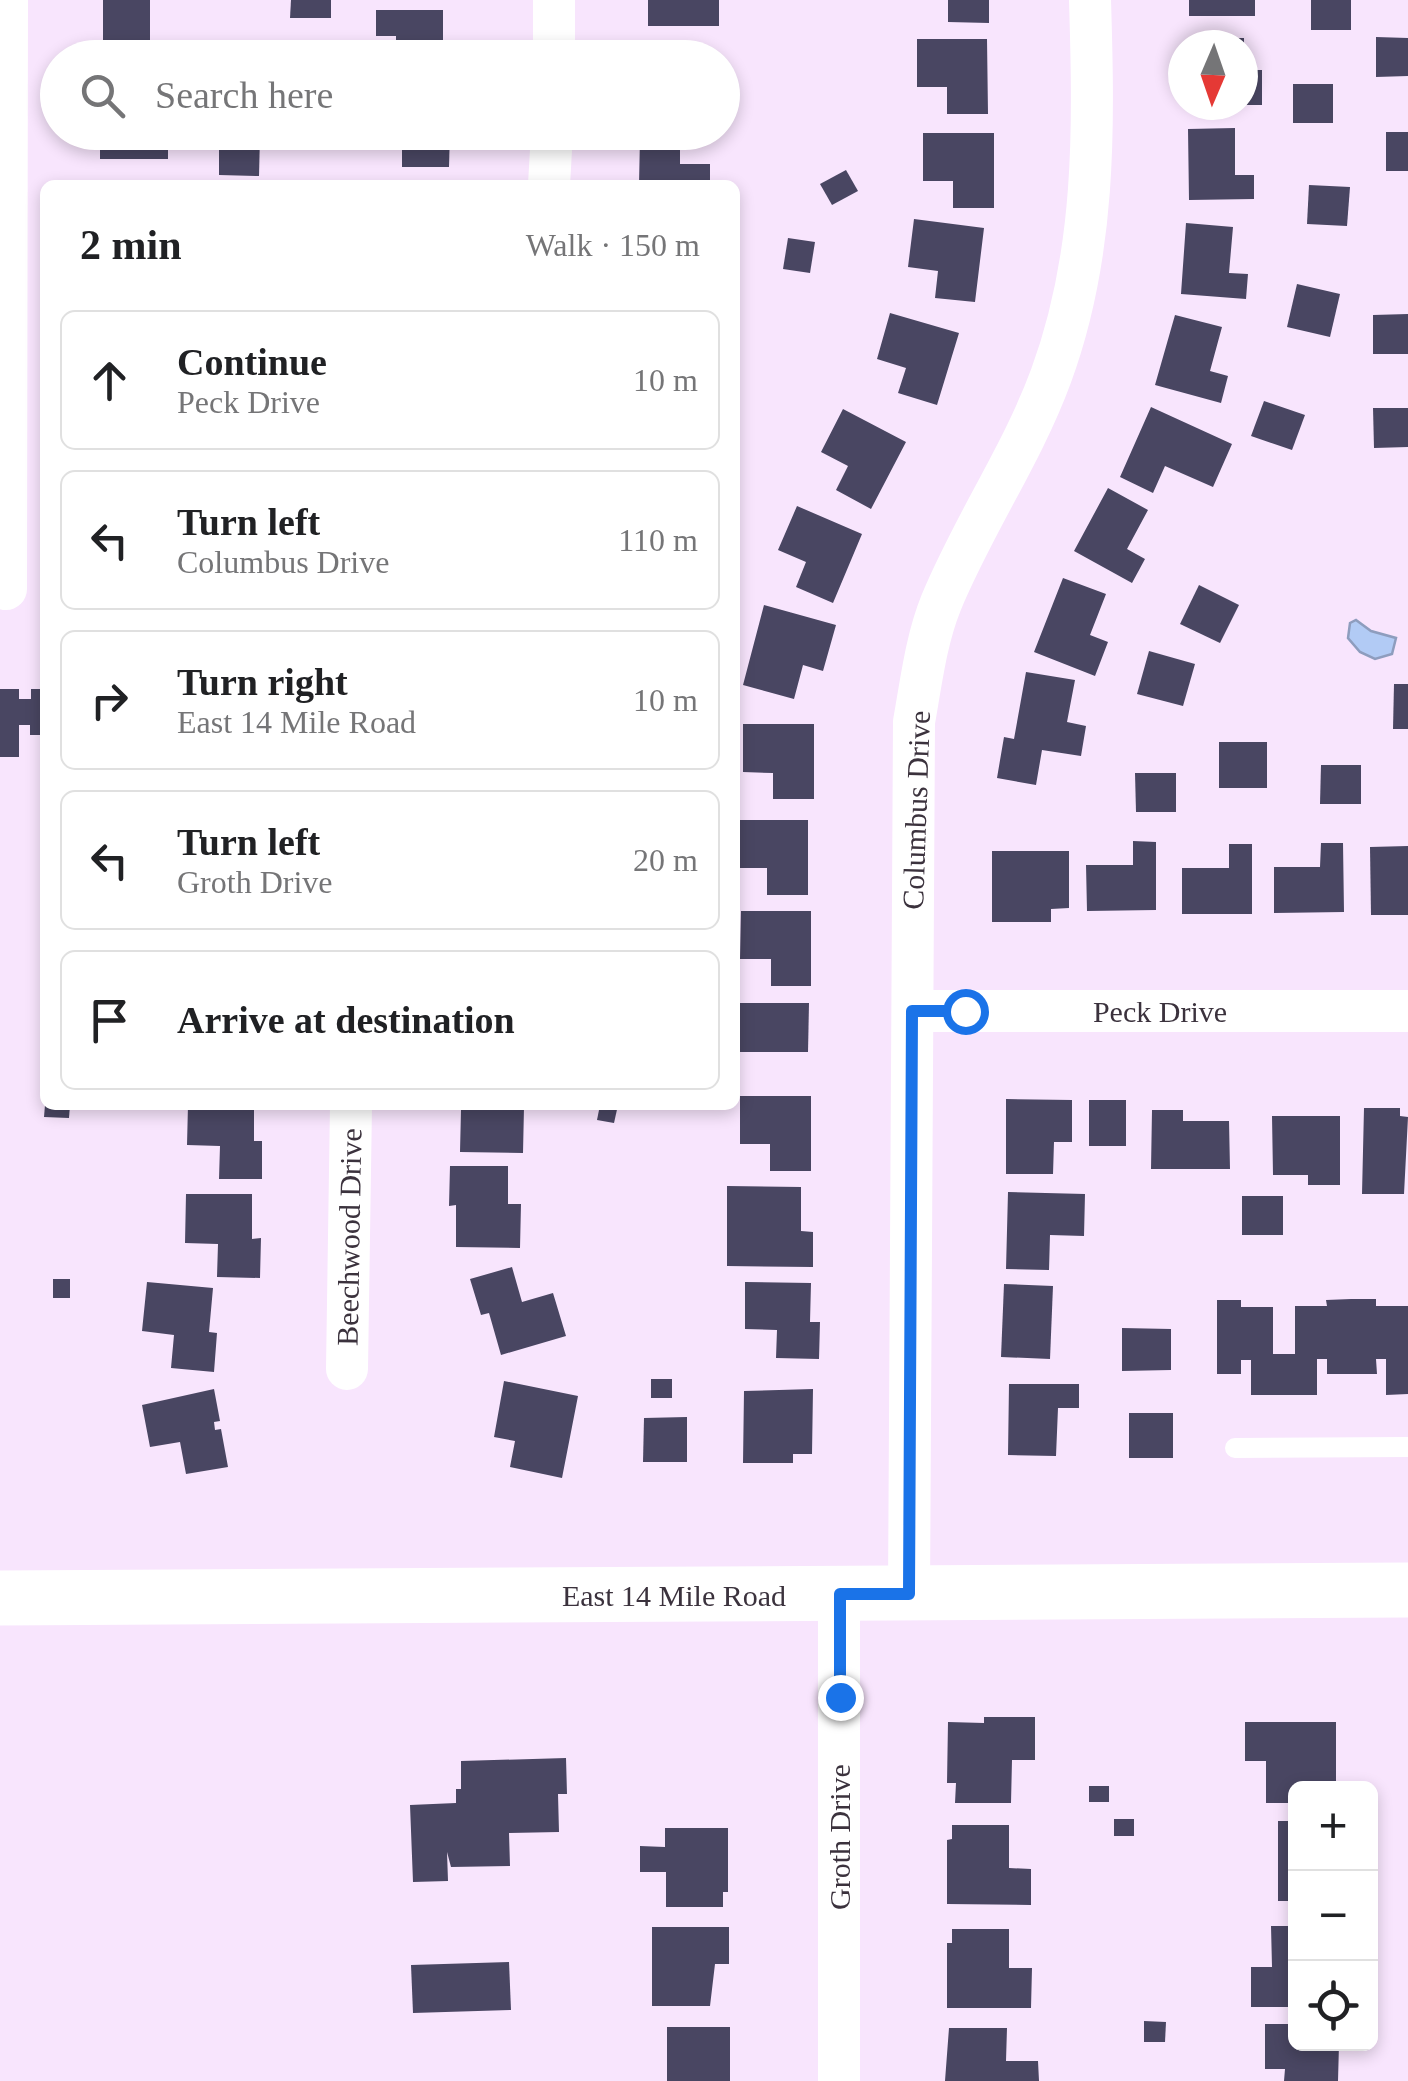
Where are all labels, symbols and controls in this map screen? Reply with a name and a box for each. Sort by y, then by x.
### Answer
north arrow [1168,30,1258,120]
search box [40,40,740,150]
icon: search [75,68,130,123]
text: Search here [155,74,333,116]
text: 2 min [80,222,182,268]
text: Walk · 150 m [526,227,700,263]
text: Continue [177,341,327,383]
icon: ahead [82,353,137,408]
text: 10 m [633,362,698,398]
text: Peck Drive [177,384,320,420]
text: Turn left [177,501,320,543]
icon: left [82,513,137,568]
text: 110 m [618,522,698,558]
text: Columbus Drive [177,544,389,580]
text: Turn right [177,661,348,703]
icon: right [82,673,137,728]
text: 10 m [633,682,698,718]
text: East 14 Mile Road [177,704,416,740]
street label: Columbus Drive [896,710,936,910]
text: Turn left [177,821,320,863]
icon: left [82,833,137,888]
text: 20 m [633,842,698,878]
text: Groth Drive [177,864,333,900]
route start [943,989,989,1035]
icon: arrive [82,993,137,1048]
street label: Peck Drive [1093,995,1227,1028]
text: Arrive at destination [177,999,515,1041]
street label: Beechwood Drive [331,1128,367,1346]
street label: East 14 Mile Road [562,1579,786,1612]
route end [818,1675,864,1721]
street label: Groth Drive [823,1764,856,1910]
map controls [1288,1781,1378,2051]
button: + [1288,1781,1378,1871]
button: − [1288,1871,1378,1961]
button: locate [1288,1961,1378,2051]

